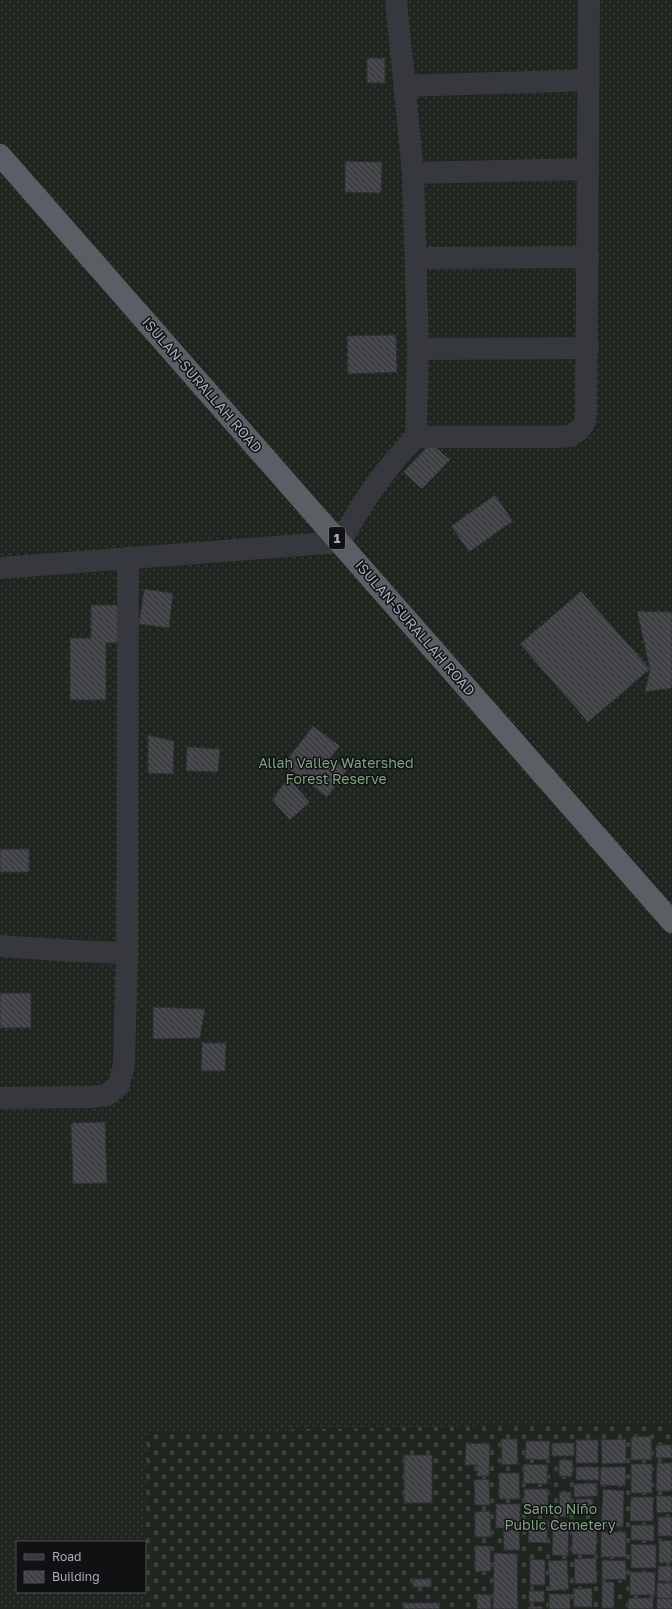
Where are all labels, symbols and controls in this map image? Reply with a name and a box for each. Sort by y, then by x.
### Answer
street label: ISULAN-SURALLAH ROAD [139,313,266,456]
road number: 1 [329,527,345,549]
street label: ISULAN-SURALLAH ROAD [352,556,479,699]
park label: Allah Valley Watershed Forest Reserve [258,754,414,787]
park label: Santo Niño Public Cemetery [504,1500,616,1533]
legend [16,1541,146,1593]
text: Road [52,1549,81,1564]
text: Building [52,1569,100,1584]

